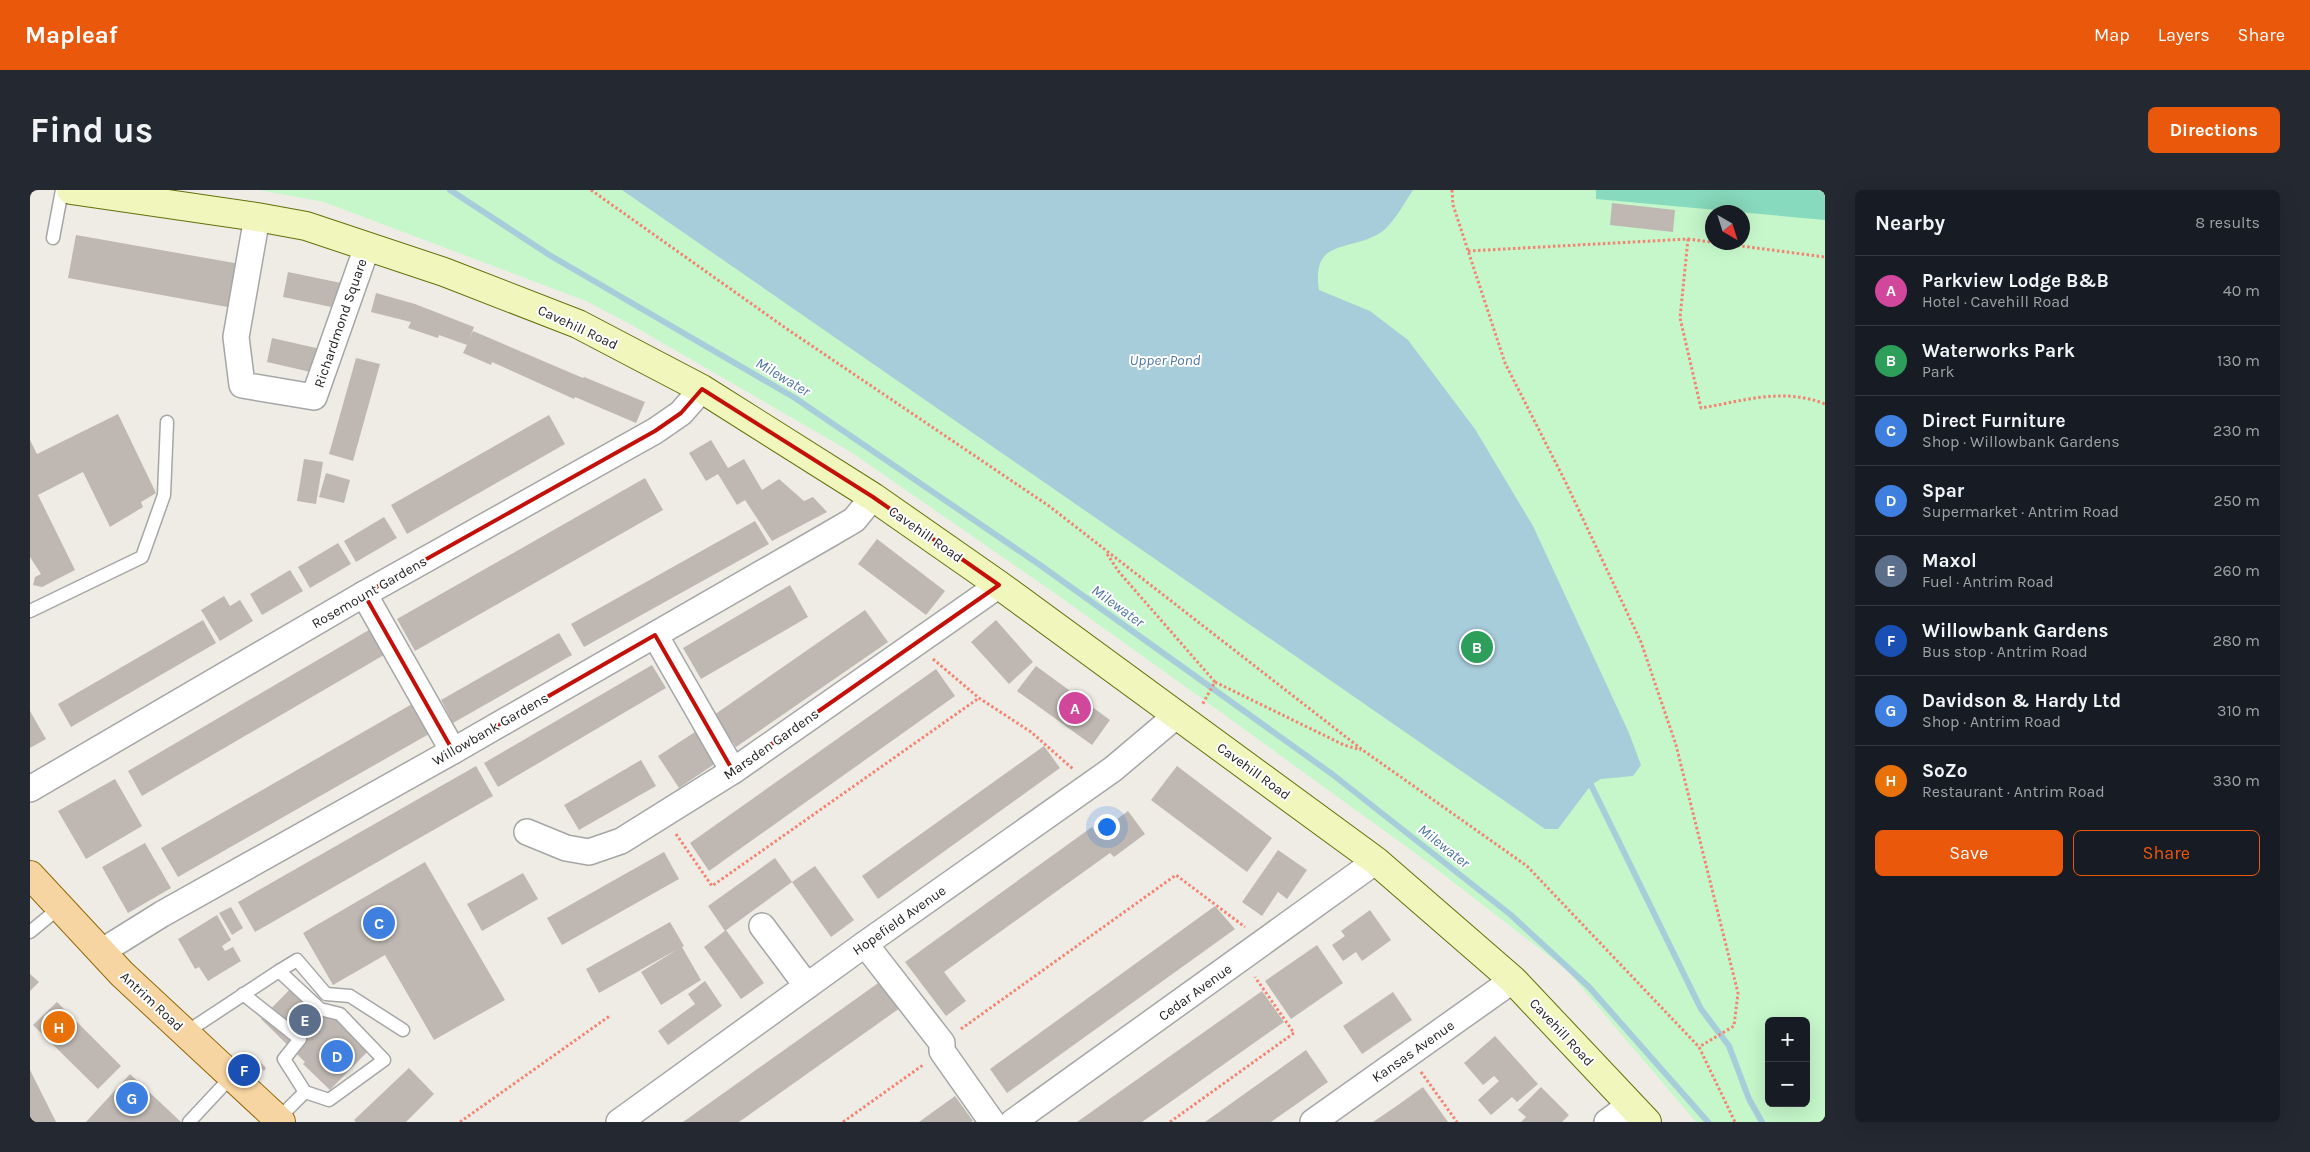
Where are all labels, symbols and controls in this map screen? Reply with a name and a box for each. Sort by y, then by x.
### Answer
text: Mapleaf [25,21,118,49]
text: Map [2094,24,2130,46]
text: Layers [2158,24,2210,46]
text: Share [2238,24,2285,46]
button: Directions [2148,107,2280,153]
text: Find us [30,110,153,151]
north arrow [1705,205,1750,250]
text: Nearby [1875,211,1945,235]
text: 8 results [2195,213,2260,232]
street label: Richardmond Square [310,256,371,390]
text: Parkview Lodge B&B [1922,270,2109,292]
text: A [1886,281,1896,300]
text: 40 m [2223,281,2260,300]
text: Hotel · Cavehill Road [1922,292,2070,311]
street label: Cavehill Road [535,301,621,353]
text: Waterworks Park [1922,340,2075,362]
water label: Upper Pond [1129,351,1201,369]
text: B [1886,351,1896,370]
text: 130 m [2217,351,2260,370]
water label: Milewater [752,354,814,401]
text: Park [1922,362,1954,381]
text: Direct Furniture [1922,410,2065,432]
text: C [1886,421,1896,440]
text: 230 m [2213,421,2260,440]
text: Shop · Willowbank Gardens [1922,432,2120,451]
text: Spar [1922,480,1964,502]
text: D [1886,491,1896,510]
text: 250 m [2213,491,2260,510]
text: Supermarket · Antrim Road [1922,502,2119,521]
street label: Cavehill Road [885,503,966,566]
text: Maxol [1922,550,1977,572]
street label: Rosemount Gardens [309,553,430,632]
text: E [1886,561,1896,580]
text: 260 m [2213,561,2260,580]
text: Fuel · Antrim Road [1922,572,2054,591]
water label: Milewater [1088,581,1149,632]
text: Willowbank Gardens [1922,620,2109,642]
pin: B [1461,628,1493,666]
text: F [1887,631,1895,650]
text: 280 m [2213,631,2260,650]
text: Bus stop · Antrim Road [1922,642,2088,661]
street label: Willowbank Gardens [429,689,551,770]
pin: A [1059,689,1091,727]
text: Davidson & Hardy Ltd [1922,690,2121,712]
text: G [1886,701,1896,720]
text: 310 m [2217,701,2260,720]
street label: Marsden Gardens [720,705,822,784]
text: Shop · Antrim Road [1922,712,2061,731]
street label: Cavehill Road [1214,739,1294,804]
text: SoZo [1922,760,1968,782]
text: H [1885,771,1897,790]
text: 330 m [2213,771,2260,790]
text: Restaurant · Antrim Road [1922,782,2105,801]
your location [1094,814,1120,840]
water label: Milewater [1415,820,1474,872]
button: Save [1875,830,2063,876]
button: Share [2073,830,2260,876]
street label: Hopefield Avenue [849,882,949,959]
pin: C [363,904,395,942]
street label: Cedar Avenue [1155,960,1235,1025]
street label: Antrim Road [117,968,187,1035]
street label: Cavehill Road [1526,995,1597,1070]
pin: E [289,1001,321,1039]
pin: H [43,1008,75,1046]
street label: Kansas Avenue [1369,1017,1458,1086]
map controls [1765,1017,1810,1107]
button: + [1765,1017,1810,1062]
pin: D [321,1037,353,1075]
pin: F [228,1051,260,1089]
button: − [1765,1062,1810,1107]
pin: G [116,1079,148,1117]

